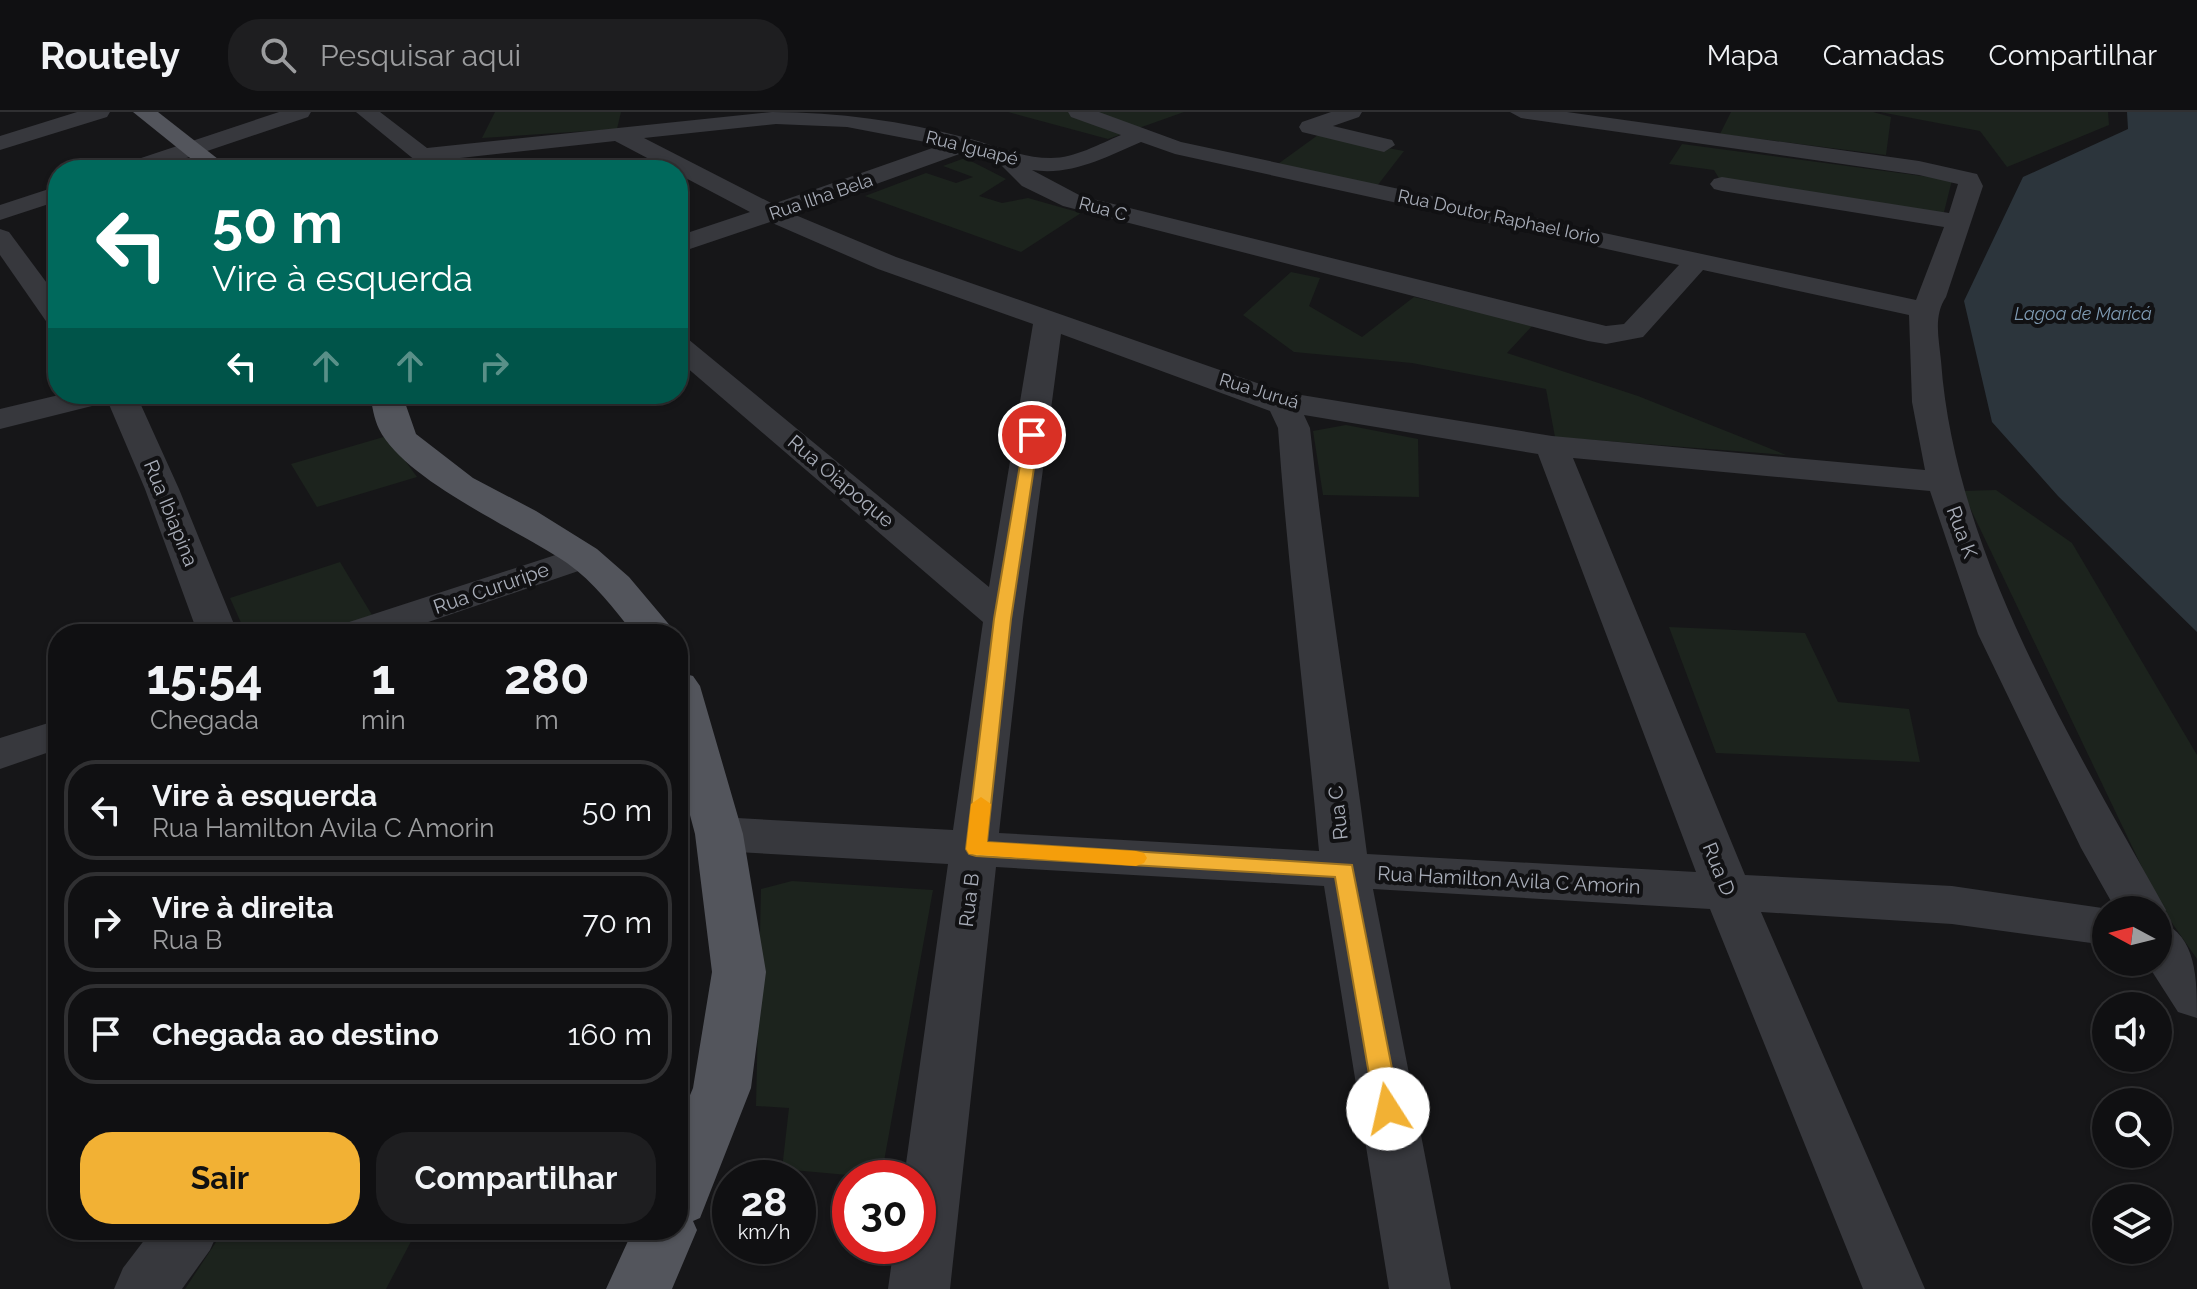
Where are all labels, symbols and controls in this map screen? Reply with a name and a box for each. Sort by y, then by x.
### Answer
search box [228,19,788,91]
text: Routely [40,33,180,78]
icon: search [256,33,300,77]
text: Pesquisar aqui [320,38,521,73]
text: Mapa [1707,39,1779,72]
text: Camadas [1823,39,1945,72]
text: Compartilhar [1989,39,2157,72]
street label: Rua Iguapé [924,126,1021,169]
street label: Rua Ilha Bela [766,169,875,224]
street label: Rua Doutor Raphael Iorio [1396,185,1602,248]
text: 50 m [212,190,343,256]
icon: left [80,192,184,296]
street label: Rua C [1077,192,1130,225]
text: Vire à esquerda [212,257,473,299]
water label: Lagoa de Maricá [2014,303,2152,324]
icon: left [220,344,264,388]
icon: ahead [304,344,348,388]
icon: ahead [388,344,432,388]
icon: right [472,344,516,388]
street label: Rua Juruá [1217,368,1302,413]
pin [998,401,1066,469]
icon: arrive [1010,413,1054,457]
street label: Rua Oiapoque [783,430,899,533]
street label: Rua Ibiapina [139,456,203,570]
street label: Rua K [1942,503,1982,561]
street label: Rua Cururipe [430,557,552,619]
text: 15:54 [146,649,263,705]
text: 1 [371,649,395,705]
text: 280 [504,649,590,705]
text: Chegada [150,705,259,735]
text: min [361,705,406,735]
text: m [535,705,559,735]
text: Vire à esquerda [152,778,377,813]
street label: Rua C [1323,784,1353,841]
icon: left [84,788,128,832]
text: 50 m [582,793,652,828]
text: Rua Hamilton Avila C Amorin [152,813,495,843]
street label: Rua D [1698,839,1740,899]
street label: Rua Hamilton Avila C Amorin [1377,861,1641,899]
street label: Rua B [954,872,984,928]
text: Vire à direita [152,890,334,925]
north arrow [2092,896,2172,976]
map controls [2092,896,2172,1264]
icon: right [84,900,128,944]
text: 70 m [582,905,652,940]
text: Rua B [152,925,222,955]
button: sound [2092,992,2172,1072]
icon: arrive [84,1012,128,1056]
text: Chegada ao destino [152,1017,439,1052]
text: 160 m [567,1017,652,1052]
position arrow [1346,1067,1430,1151]
button: search [2092,1088,2172,1168]
button: Sair [80,1132,360,1224]
button: Compartilhar [376,1132,656,1224]
speed limit sign: 30 [832,1160,936,1264]
text: 28 [741,1178,787,1225]
button: layers [2092,1184,2172,1264]
text: km/h [738,1220,790,1244]

